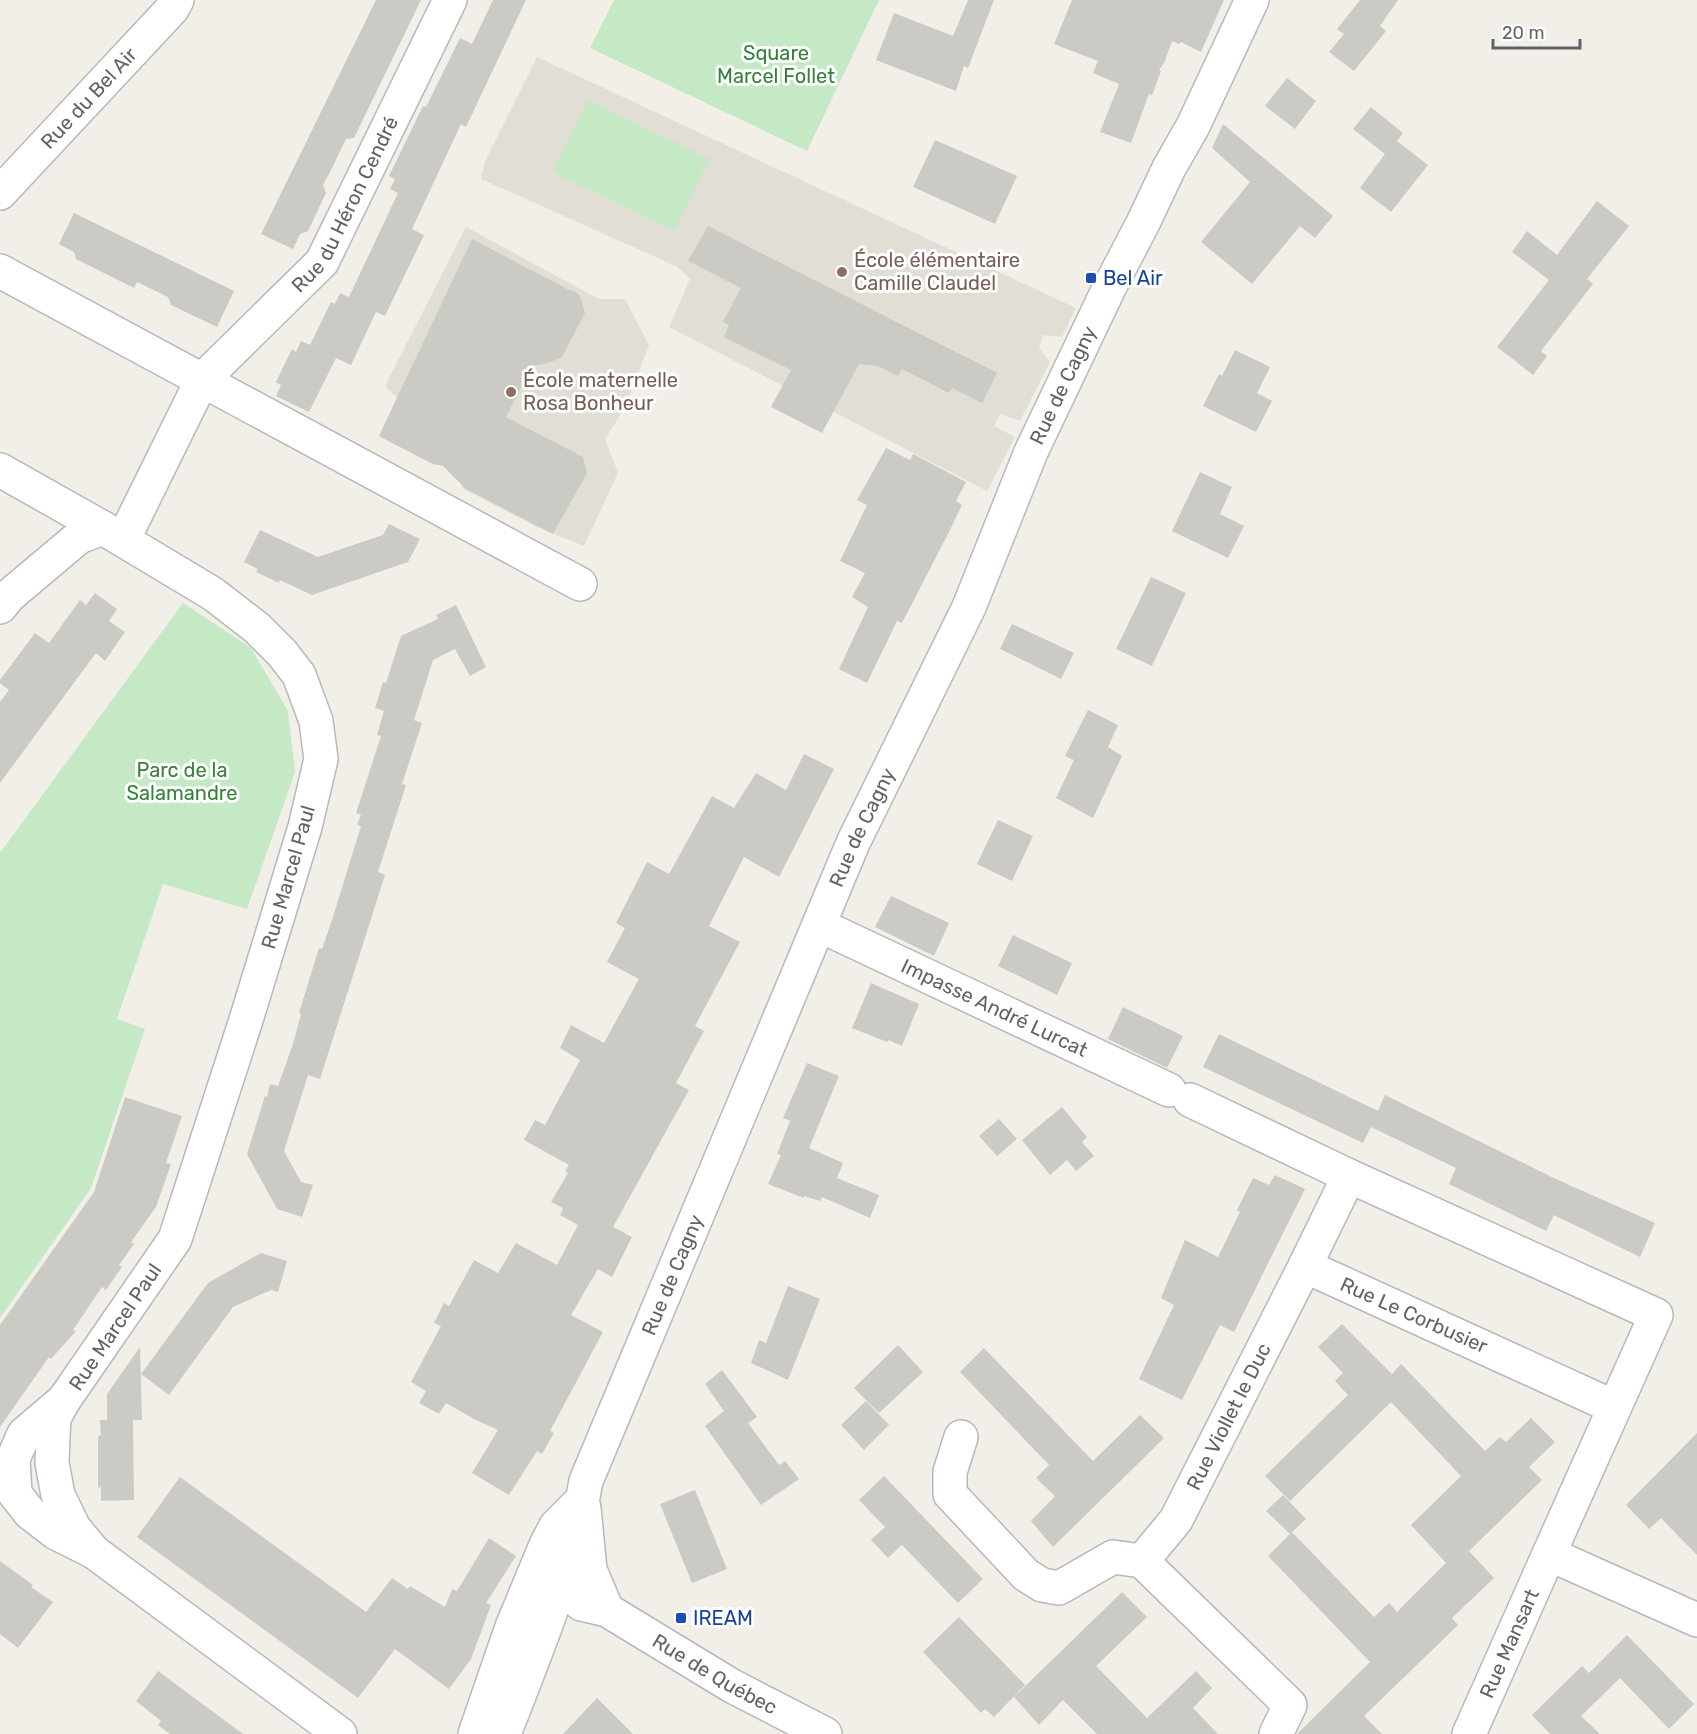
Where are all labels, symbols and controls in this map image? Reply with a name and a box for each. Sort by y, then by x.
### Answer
scale bar [1493,12,1580,50]
text: 20 m [1502,22,1544,44]
park label: Square Marcel Follet [717,41,835,88]
street label: Rue du Bel Air [36,42,142,154]
street label: Rue du Héron Cendré [286,112,403,297]
place label: École élémentaire Camille Claudel [854,248,1020,295]
marker: École élémentaire Camille Claudel [835,265,849,279]
place label: Bel Air [1103,266,1163,290]
marker: Bel Air [1084,271,1098,285]
street label: Rue de Cagny [1024,322,1101,448]
place label: École maternelle Rosa Bonheur [523,368,678,415]
marker: École maternelle Rosa Bonheur [504,385,518,399]
park label: Parc de la Salamandre [127,758,237,805]
street label: Rue de Cagny [824,764,900,890]
street label: Rue Marcel Paul [256,802,320,952]
street label: Impasse André Lurcat [897,954,1092,1062]
street label: Rue de Cagny [636,1211,708,1339]
street label: Rue Marcel Paul [64,1259,166,1395]
street label: Rue Le Corbusier [1337,1272,1492,1358]
street label: Rue Viollet le Duc [1181,1339,1276,1494]
street label: Rue Mansart [1474,1585,1544,1702]
place label: IREAM [693,1606,753,1630]
marker: IREAM [674,1611,688,1625]
street label: Rue de Québec [648,1629,781,1719]

